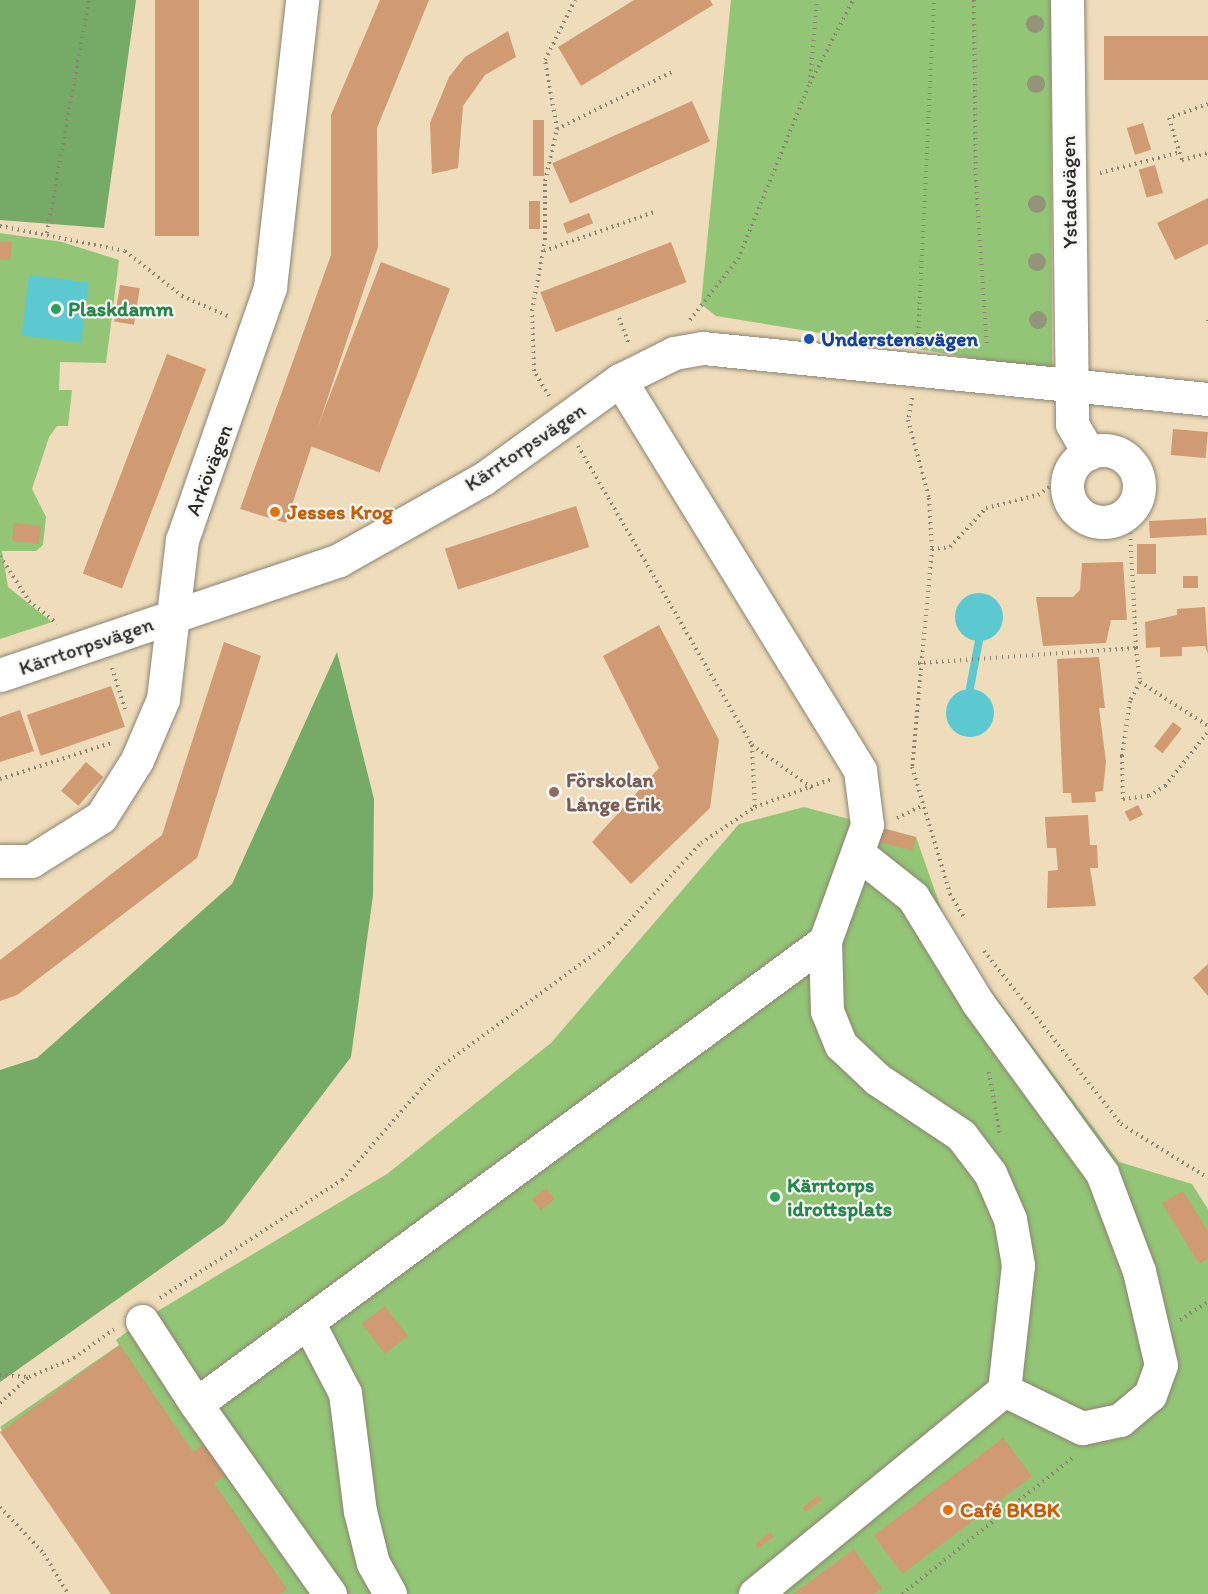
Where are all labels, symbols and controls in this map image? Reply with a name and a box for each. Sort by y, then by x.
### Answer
street label: Ystadsvägen [1055,135,1083,249]
place label: Plaskdamm [68,296,174,322]
marker: Plaskdamm [49,302,63,316]
place label: Understensvägen [821,326,978,352]
marker: Understensvägen [802,332,816,346]
street label: Kärrtorpsvägen [460,397,590,497]
street label: Arkövägen [180,421,238,519]
place label: Jesses Krog [287,499,393,525]
marker: Jesses Krog [268,505,282,519]
street label: Kärrtorpsvägen [15,611,157,681]
place label: Förskolan Långe Erik [566,767,661,817]
marker: Förskolan Långe Erik [547,785,561,799]
place label: Kärrtorps idrottsplats [787,1172,892,1222]
marker: Kärrtorps idrottsplats [768,1190,782,1204]
place label: Café BKBK [960,1497,1060,1523]
marker: Café BKBK [941,1503,955,1517]

